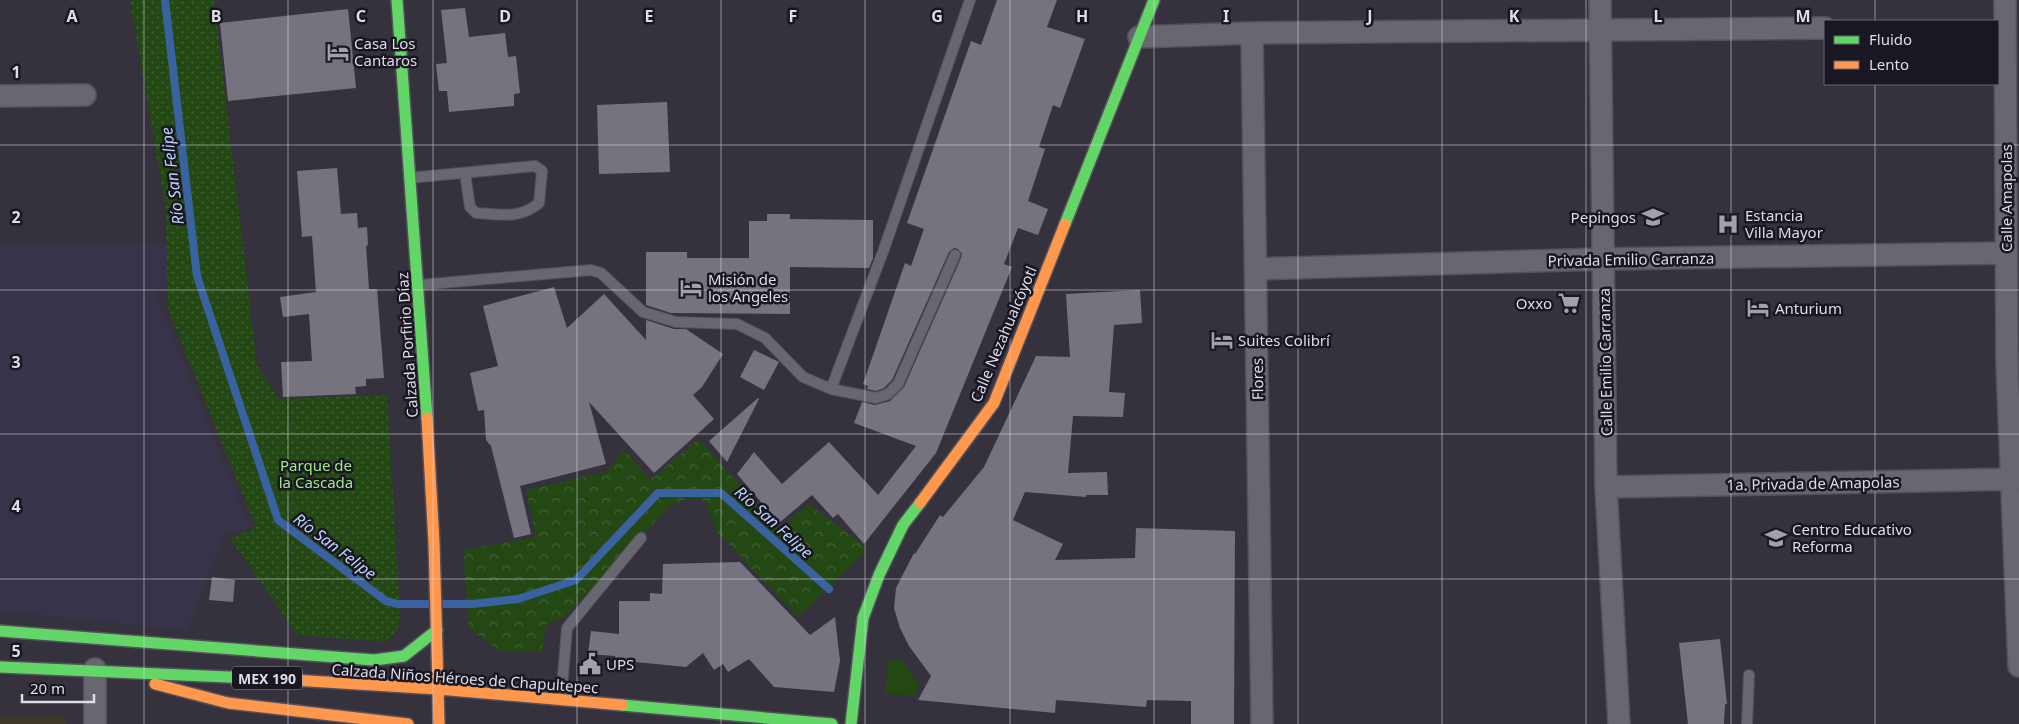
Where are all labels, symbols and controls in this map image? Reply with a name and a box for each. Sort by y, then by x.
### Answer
text: A [66,5,78,27]
text: B [211,5,221,27]
text: C [356,5,366,27]
text: D [499,5,511,27]
text: E [645,5,654,27]
text: F [789,5,797,27]
text: G [931,5,943,27]
text: H [1076,5,1088,27]
text: I [1223,5,1229,27]
text: J [1365,5,1373,27]
text: K [1509,5,1520,27]
text: L [1654,5,1663,27]
text: M [1795,5,1811,27]
legend [1824,20,1999,85]
text: Fluido [1869,29,1912,49]
place label: Casa Los Cantaros [354,33,417,70]
hotel icon: Casa Los Cantaros [325,39,351,65]
text: Lento [1869,54,1909,74]
text: 1 [11,61,21,83]
water label: Río San Felipe [155,126,189,226]
street label: Calle Amapolas [1996,144,2016,252]
school or university icon: Pepingos [1640,204,1666,230]
place label: Estancia Villa Mayor [1745,205,1823,242]
text: 2 [11,206,21,228]
place label: Pepingos [1571,207,1636,227]
hospital icon: Estancia Villa Mayor [1715,211,1741,237]
street label: Privada Emilio Carranza [1547,248,1715,270]
street label: Calle Nezahualcóyotl [965,263,1041,405]
place label: Misión de los Angeles [708,269,788,306]
street label: Calzada Porfirio Díaz [392,272,422,418]
hotel icon: Misión de los Angeles [678,275,704,301]
street label: Calle Emilio Carranza [1594,288,1616,436]
supermarket icon: Oxxo [1556,290,1582,316]
place label: Oxxo [1516,293,1552,313]
hotel icon: Anturium [1745,295,1771,321]
place label: Anturium [1775,298,1842,318]
hotel icon: Suites Colibrí [1209,327,1235,353]
place label: Suites Colibrí [1238,330,1331,350]
text: 3 [11,351,21,373]
street label: Flores [1247,358,1267,400]
park label: Parque de la Cascada [279,455,353,492]
street label: 1a. Privada de Amapolas [1726,471,1900,495]
water label: Río San Felipe [730,481,818,563]
text: 4 [11,495,21,517]
water label: Río San Felipe [289,508,381,584]
place label: Centro Educativo Reforma [1792,519,1912,556]
school or university icon: Centro Educativo Reforma [1763,525,1789,551]
text: 5 [11,640,21,662]
public building icon: UPS [577,651,603,677]
place label: UPS [606,654,634,674]
street label: Calzada Niños Héroes de Chapultepec [331,659,599,697]
road number: MEX 190 [232,666,302,690]
scale bar [22,672,95,704]
text: 20 m [30,678,65,698]

